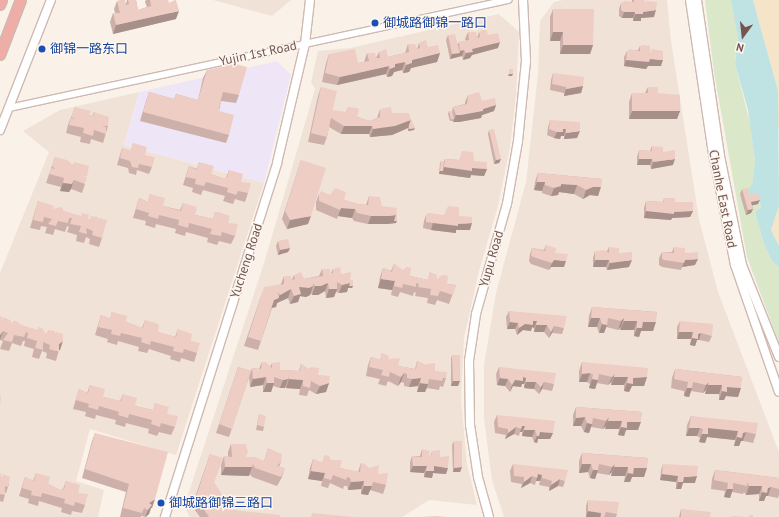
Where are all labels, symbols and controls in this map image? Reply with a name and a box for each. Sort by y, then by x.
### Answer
place label: 御城路御锦一路口 [383,15,487,31]
north arrow [723,16,763,56]
marker: 御城路御锦一路口 [370,18,380,28]
street label: Yujin 1st Road [218,38,298,70]
text: N [735,40,745,55]
place label: 御锦一路东口 [50,41,128,57]
marker: 御锦一路东口 [37,44,47,54]
street label: Chanhe East Road [705,149,739,249]
street label: Yucheng Road [228,222,266,300]
street label: Yupu Road [476,229,508,289]
place label: 御城路御锦三路口 [169,495,273,511]
marker: 御城路御锦三路口 [156,498,166,508]

